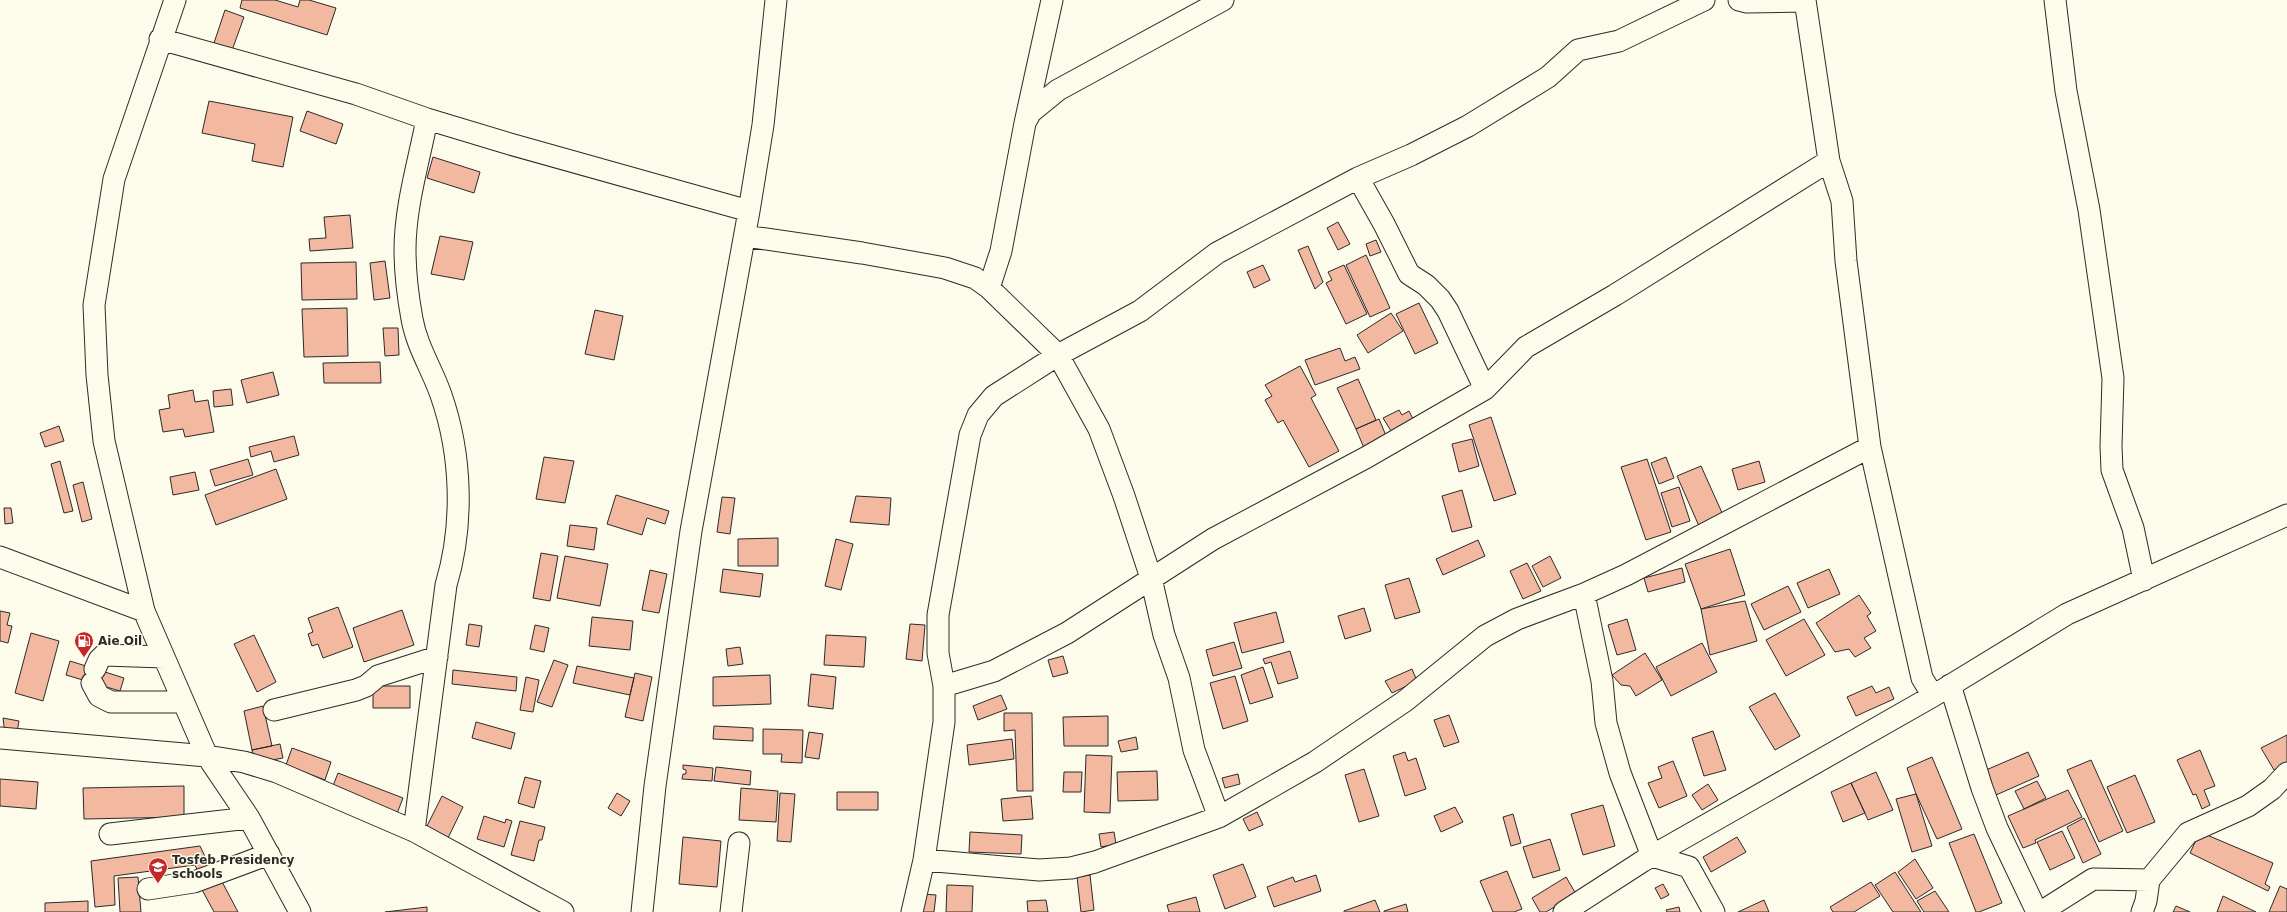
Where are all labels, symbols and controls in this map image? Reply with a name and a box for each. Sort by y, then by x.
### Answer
fuel station icon: Aie Oil [73,630,95,658]
place label: Aie Oil [98,634,142,648]
place label: Tosfeb Presidency schools [172,853,295,881]
school or university icon: Tosfeb Presidency schools [147,856,169,884]

